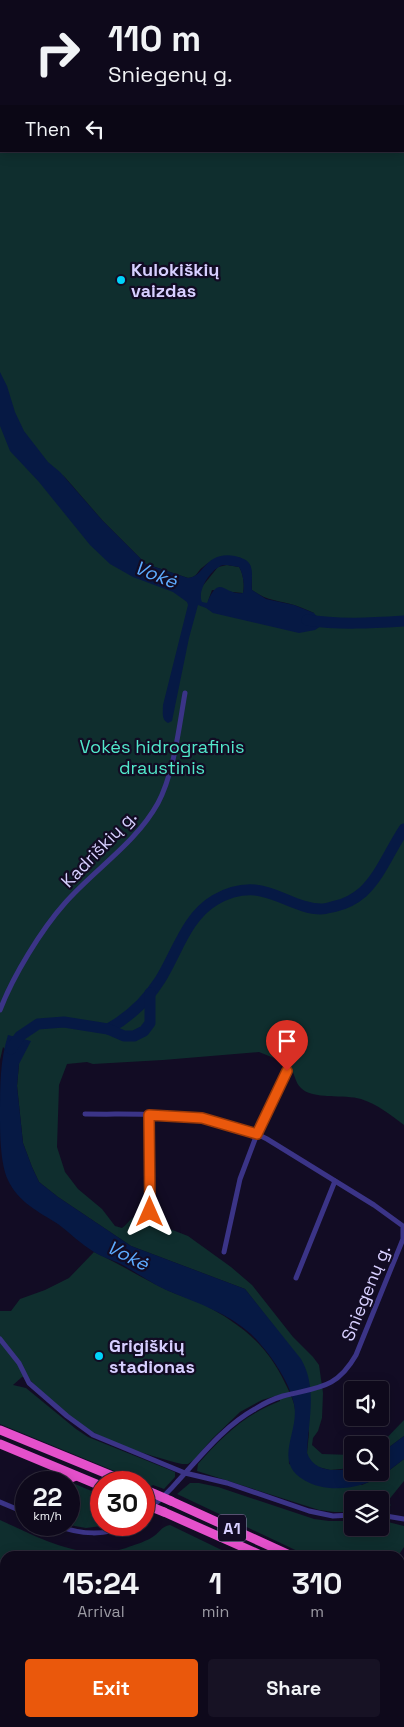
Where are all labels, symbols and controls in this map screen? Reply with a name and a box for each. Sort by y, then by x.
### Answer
text: 110 m [108,17,201,61]
icon: right [25,20,90,85]
text: Sniegenų g. [108,60,233,88]
icon: left [81,115,109,143]
text: Then [25,117,71,142]
place label: Kulokiškių vaizdas [131,258,219,302]
marker: Kulokiškių vaizdas [115,274,127,286]
water label: Vokė [131,555,181,595]
park label: Vokės hidrografinis draustinis [80,735,244,779]
street label: Kadriškių g. [56,805,141,892]
pin [266,1020,308,1071]
icon: arrive [273,1027,301,1055]
position arrow [123,1185,175,1237]
water label: Vokė [103,1234,154,1277]
street label: Sniegenų g. [336,1241,395,1344]
place label: Grigiškių stadionas [109,1334,195,1378]
marker: Grigiškių stadionas [93,1350,105,1362]
map controls [344,1381,389,1536]
button: sound [344,1381,389,1426]
button: search [344,1436,389,1481]
speed limit sign: 30 [90,1471,155,1536]
text: 22 [33,1481,62,1513]
button: layers [344,1491,389,1536]
text: km/h [33,1508,62,1524]
road number: A1 [218,1515,246,1542]
text: 15:24 [62,1564,139,1603]
text: 1 [209,1564,222,1603]
text: 310 [292,1564,343,1603]
text: Arrival [77,1601,125,1622]
text: min [202,1601,229,1622]
text: m [310,1601,324,1622]
button: Exit [25,1659,198,1717]
button: Share [208,1659,380,1717]

